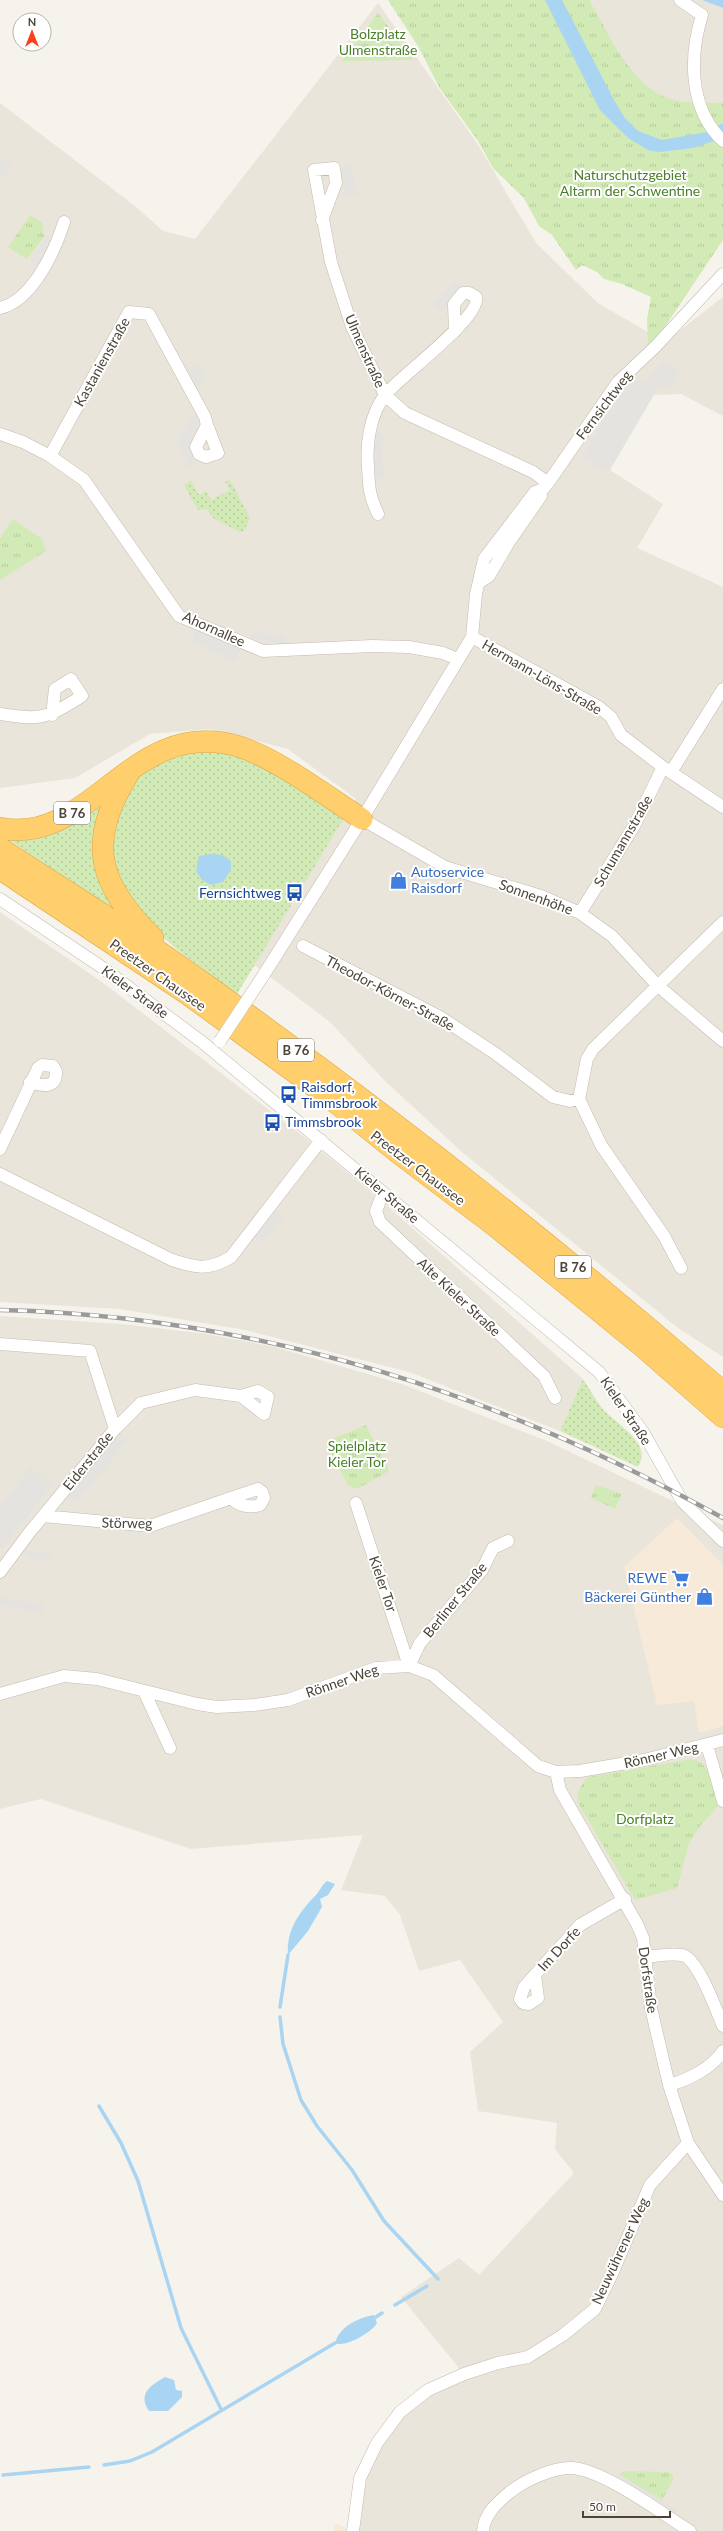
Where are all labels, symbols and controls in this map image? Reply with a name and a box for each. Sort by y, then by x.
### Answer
north arrow [12,12,52,52]
text: N [28,15,36,28]
park label: Bolzplatz Ulmenstraße [339,25,417,58]
park label: Naturschutzgebiet Altarm der Schwentine [560,166,700,199]
street label: Ulmenstraße [342,311,389,390]
street label: Kastanienstraße [70,314,133,409]
street label: Fernsichtweg [572,367,635,443]
street label: Ahornallee [180,607,248,650]
street label: Hermann-Löns-Straße [479,635,605,718]
street label: Schumannstraße [590,792,656,889]
road number: B 76 [54,802,90,824]
place label: Autoservice Raisdorf [411,863,484,896]
shop icon: Autoservice Raisdorf [388,870,408,890]
street label: Sonnenhöhe [497,875,575,918]
bus stop icon: Fernsichtweg [284,883,304,903]
place label: Fernsichtweg [199,884,281,901]
street label: Preetzer Chaussee [107,935,210,1014]
street label: Theodor-Körner-Straße [323,951,458,1034]
street label: Kieler Straße [98,962,172,1022]
road number: B 76 [278,1039,314,1061]
place label: Raisdorf, Timmsbrook [301,1078,378,1111]
bus stop icon: Raisdorf, Timmsbrook [278,1085,298,1105]
bus stop icon: Timmsbrook [262,1112,282,1132]
place label: Timmsbrook [285,1113,362,1130]
street label: Preetzer Chaussee [368,1127,469,1209]
street label: Kieler Straße [352,1163,423,1226]
street label: Alte Kieler Straße [414,1254,504,1340]
road number: B 76 [555,1256,591,1278]
street label: Kieler Straße [597,1373,656,1448]
street label: Eiderstraße [59,1428,116,1493]
park label: Spielplatz Kieler Tor [328,1437,386,1470]
street label: Störweg [101,1514,153,1531]
street label: Kieler Tor [366,1554,401,1614]
street label: Berliner Straße [419,1559,490,1641]
supermarket icon: REWE [670,1568,690,1588]
place label: REWE [628,1569,667,1586]
shop icon: Bäckerei Günther [694,1587,714,1607]
place label: Bäckerei Günther [584,1588,691,1605]
street label: Rönner Weg [303,1660,380,1701]
street label: Rönner Weg [622,1738,700,1771]
park label: Dorfplatz [616,1810,674,1827]
street label: Im Dorfe [534,1923,583,1974]
street label: Dorfstraße [635,1946,662,2014]
street label: Neuwührener Weg [587,2195,652,2307]
scale bar [583,2493,670,2519]
text: 50 m [589,2499,616,2514]

